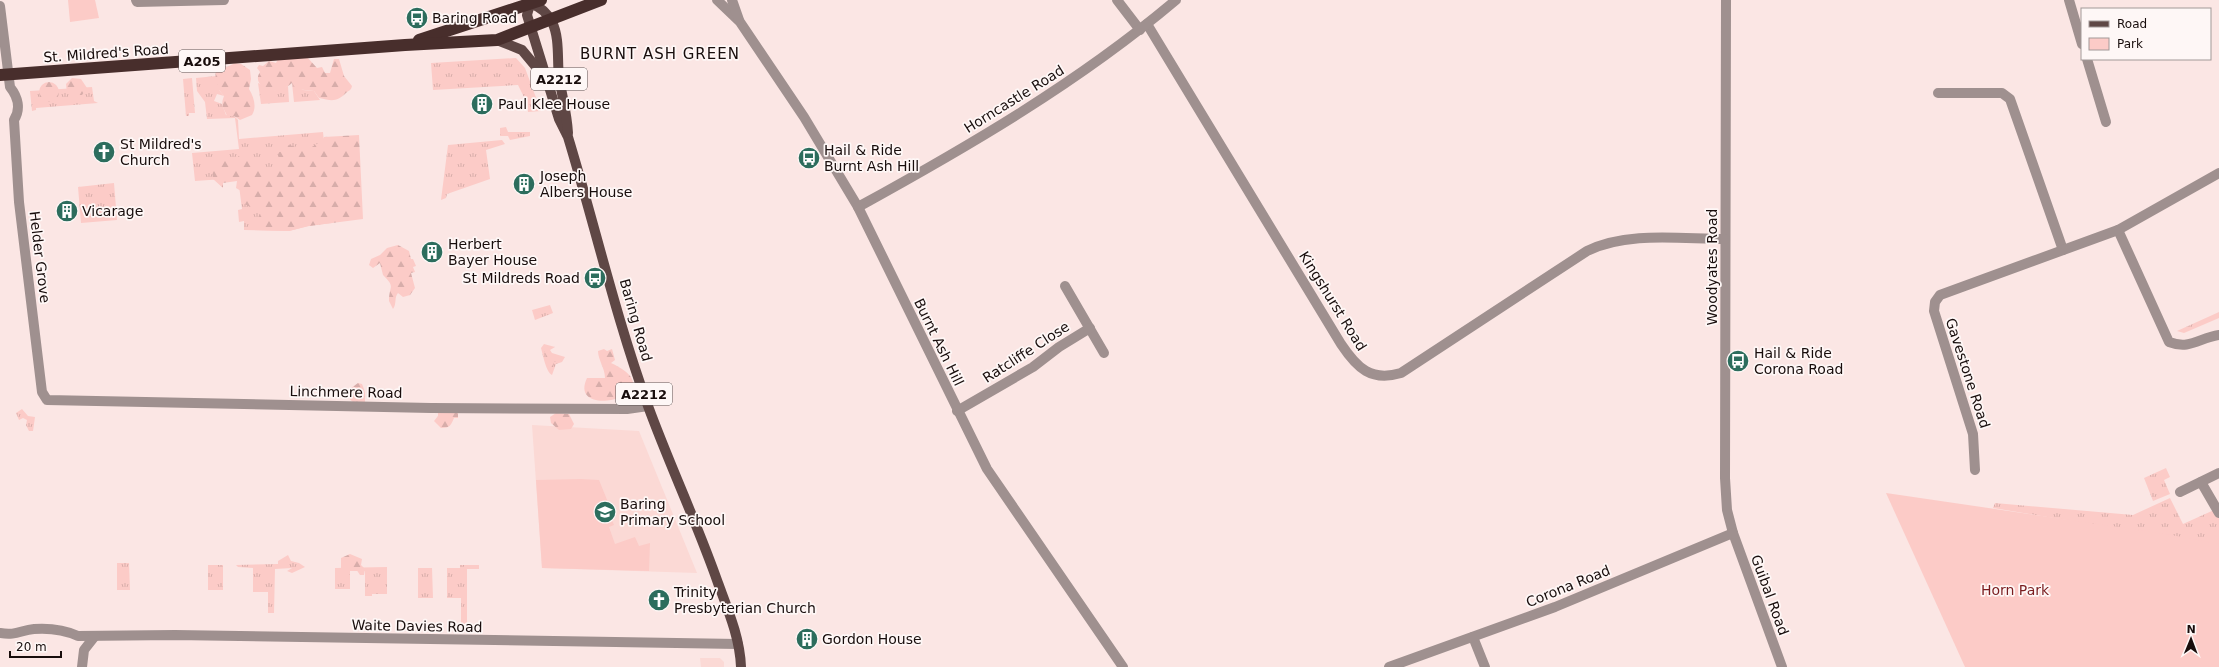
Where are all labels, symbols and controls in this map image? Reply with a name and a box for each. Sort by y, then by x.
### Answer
bus stop icon: Baring Road [404,5,430,31]
legend [2081,8,2211,60]
place label: Baring Road [432,10,517,26]
text: Road [2117,17,2147,31]
text: Park [2117,37,2143,51]
street label: St. Mildred's Road [43,41,169,65]
district label: BURNT ASH GREEN [580,45,740,63]
road number: A205 [179,50,225,72]
street label: Horncastle Road [961,62,1067,136]
road number: A2212 [531,68,587,90]
building icon: Paul Klee House [469,91,495,117]
place label: Paul Klee House [498,96,610,112]
place label: St Mildred's Church [120,136,202,168]
church icon: St Mildred's Church [91,139,117,165]
place label: Hail & Ride Burnt Ash Hill [824,142,919,174]
bus stop icon: Hail & Ride Burnt Ash Hill [796,145,822,171]
place label: Joseph Albers House [539,168,632,200]
building icon: Joseph Albers House [511,171,537,197]
building icon: Vicarage [54,198,80,224]
place label: Vicarage [82,203,143,219]
street label: Woodyates Road [1704,209,1720,325]
street label: Helder Grove [26,210,54,304]
place label: Herbert Bayer House [448,236,537,268]
building icon: Herbert Bayer House [419,239,445,265]
street label: Kingshurst Road [1296,248,1370,354]
bus stop icon: St Mildreds Road [582,265,608,291]
place label: St Mildreds Road [463,270,580,286]
street label: Baring Road [617,277,655,363]
street label: Burnt Ash Hill [911,296,967,388]
street label: Gavestone Road [1943,316,1993,430]
street label: Ratcliffe Close [980,318,1072,386]
place label: Hail & Ride Corona Road [1754,345,1843,377]
bus stop icon: Hail & Ride Corona Road [1725,348,1751,374]
street label: Linchmere Road [289,383,403,401]
road number: A2212 [616,383,672,405]
place label: Baring Primary School [620,496,725,528]
school or university icon: Baring Primary School [592,499,618,525]
street label: Guibal Road [1748,553,1792,637]
street label: Corona Road [1524,562,1612,610]
park label: Horn Park [1981,582,2050,598]
place label: Trinity Presbyterian Church [673,584,816,616]
church icon: Trinity Presbyterian Church [646,587,672,613]
street label: Waite Davies Road [351,617,483,635]
north arrow [2171,619,2211,659]
text: N [2186,623,2196,636]
building icon: Gordon House [794,626,820,652]
place label: Gordon House [822,631,922,647]
scale bar [10,633,61,659]
text: 20 m [16,640,47,654]

